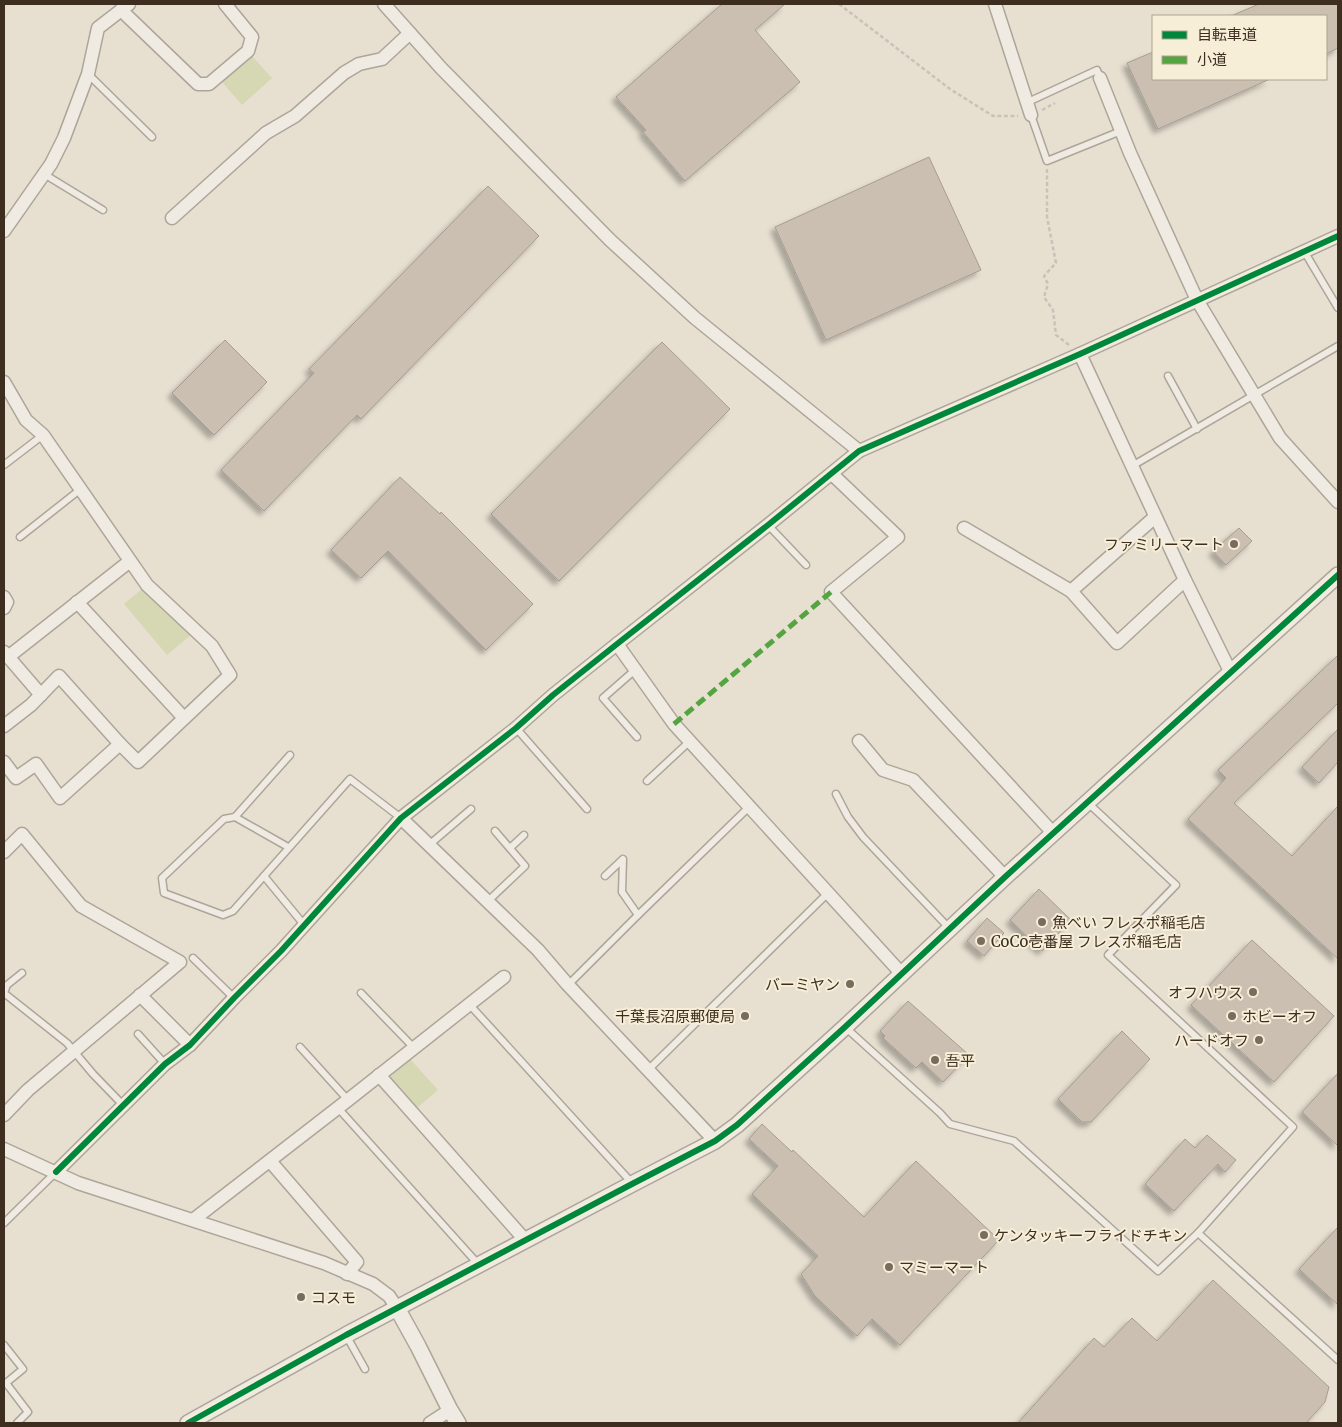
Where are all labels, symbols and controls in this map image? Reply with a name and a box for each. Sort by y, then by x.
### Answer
legend [1152,15,1327,80]
text: 自転車道 [1197,25,1257,44]
text: 小道 [1197,50,1227,69]
place label: ファミリーマート [1104,535,1224,554]
marker: ファミリーマート [1228,538,1240,550]
place label: 魚べい フレスポ稲毛店 [1052,913,1206,932]
marker: 魚べい フレスポ稲毛店 [1036,916,1048,928]
place label: CoCo壱番屋 フレスポ稲毛店 [991,932,1182,951]
marker: CoCo壱番屋 フレスポ稲毛店 [975,935,987,947]
place label: バーミヤン [765,975,840,994]
marker: バーミヤン [844,978,856,990]
place label: オフハウス [1168,983,1243,1002]
marker: オフハウス [1247,986,1259,998]
place label: 千葉長沼原郵便局 [615,1007,735,1026]
place label: ホビーオフ [1242,1007,1317,1026]
marker: 千葉長沼原郵便局 [739,1010,751,1022]
marker: ホビーオフ [1226,1010,1238,1022]
place label: ハードオフ [1174,1031,1249,1050]
marker: ハードオフ [1253,1034,1265,1046]
place label: 吾平 [945,1051,975,1070]
marker: 吾平 [929,1054,941,1066]
place label: ケンタッキーフライドチキン [994,1226,1187,1245]
marker: ケンタッキーフライドチキン [978,1229,990,1241]
place label: マミーマート [899,1258,989,1277]
marker: マミーマート [883,1261,895,1273]
place label: コスモ [311,1288,356,1307]
marker: コスモ [295,1291,307,1303]

